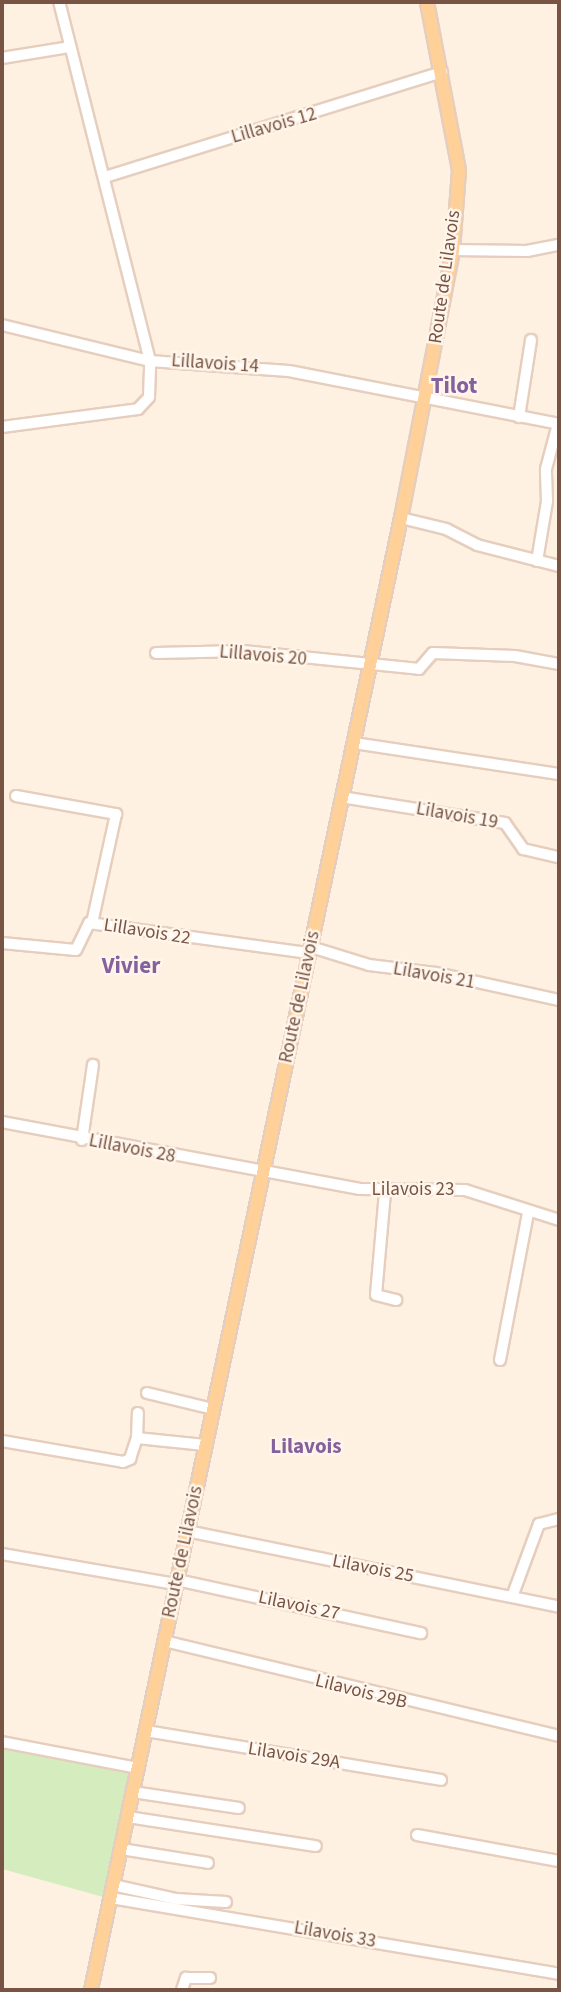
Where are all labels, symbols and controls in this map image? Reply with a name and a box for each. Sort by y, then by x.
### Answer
street label: Lillavois 12 [229,103,319,149]
street label: Route de Lilavois [424,209,466,345]
street label: Lillavois 14 [171,350,259,378]
district label: Tilot [431,372,477,400]
street label: Lillavois 20 [218,641,308,671]
street label: Lilavois 19 [414,798,500,834]
street label: Lillavois 22 [102,914,192,950]
street label: Route de Lilavois [275,929,325,1065]
district label: Vivier [102,952,160,980]
street label: Lilavois 21 [391,958,477,994]
street label: Lillavois 28 [87,1129,177,1169]
street label: Lilavois 23 [372,1179,454,1201]
district label: Lilavois [270,1433,342,1459]
street label: Route de Lilavois [158,1484,208,1620]
street label: Lilavois 25 [330,1550,416,1588]
street label: Lilavois 27 [256,1586,342,1626]
street label: Lilavois 29B [313,1670,409,1714]
street label: Lilavois 29A [246,1737,342,1775]
street label: Lilavois 33 [292,1917,378,1953]

